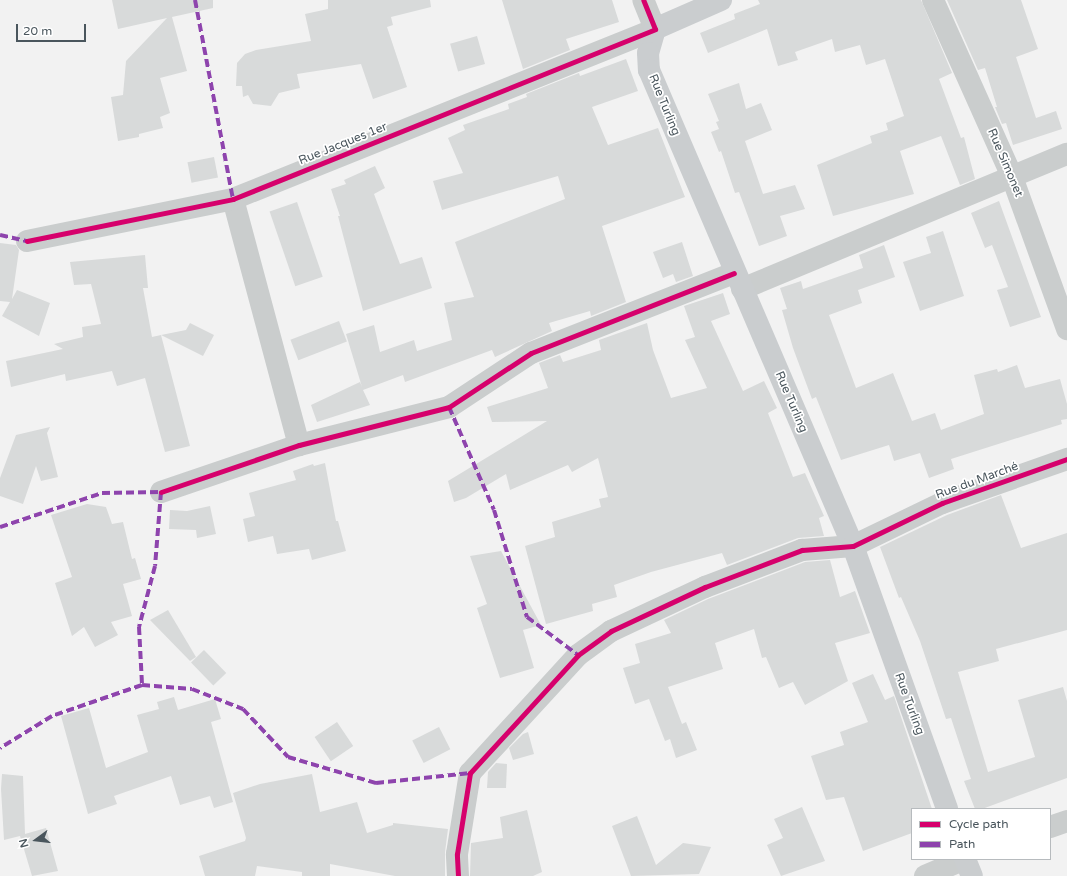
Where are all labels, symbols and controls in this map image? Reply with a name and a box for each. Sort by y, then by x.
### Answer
scale bar [18,16,88,42]
text: 20 m [23,24,52,38]
street label: Rue Turling [645,72,683,138]
street label: Rue Jacques 1er [297,120,389,168]
street label: Rue Simonet [984,127,1026,199]
street label: Rue Turling [772,369,810,435]
street label: Rue du Marché [934,459,1020,503]
street label: Rue Turling [891,671,927,737]
legend [911,808,1051,860]
text: Cycle path [949,817,1008,831]
north arrow [16,820,56,860]
text: N [17,837,31,849]
text: Path [949,837,975,851]

